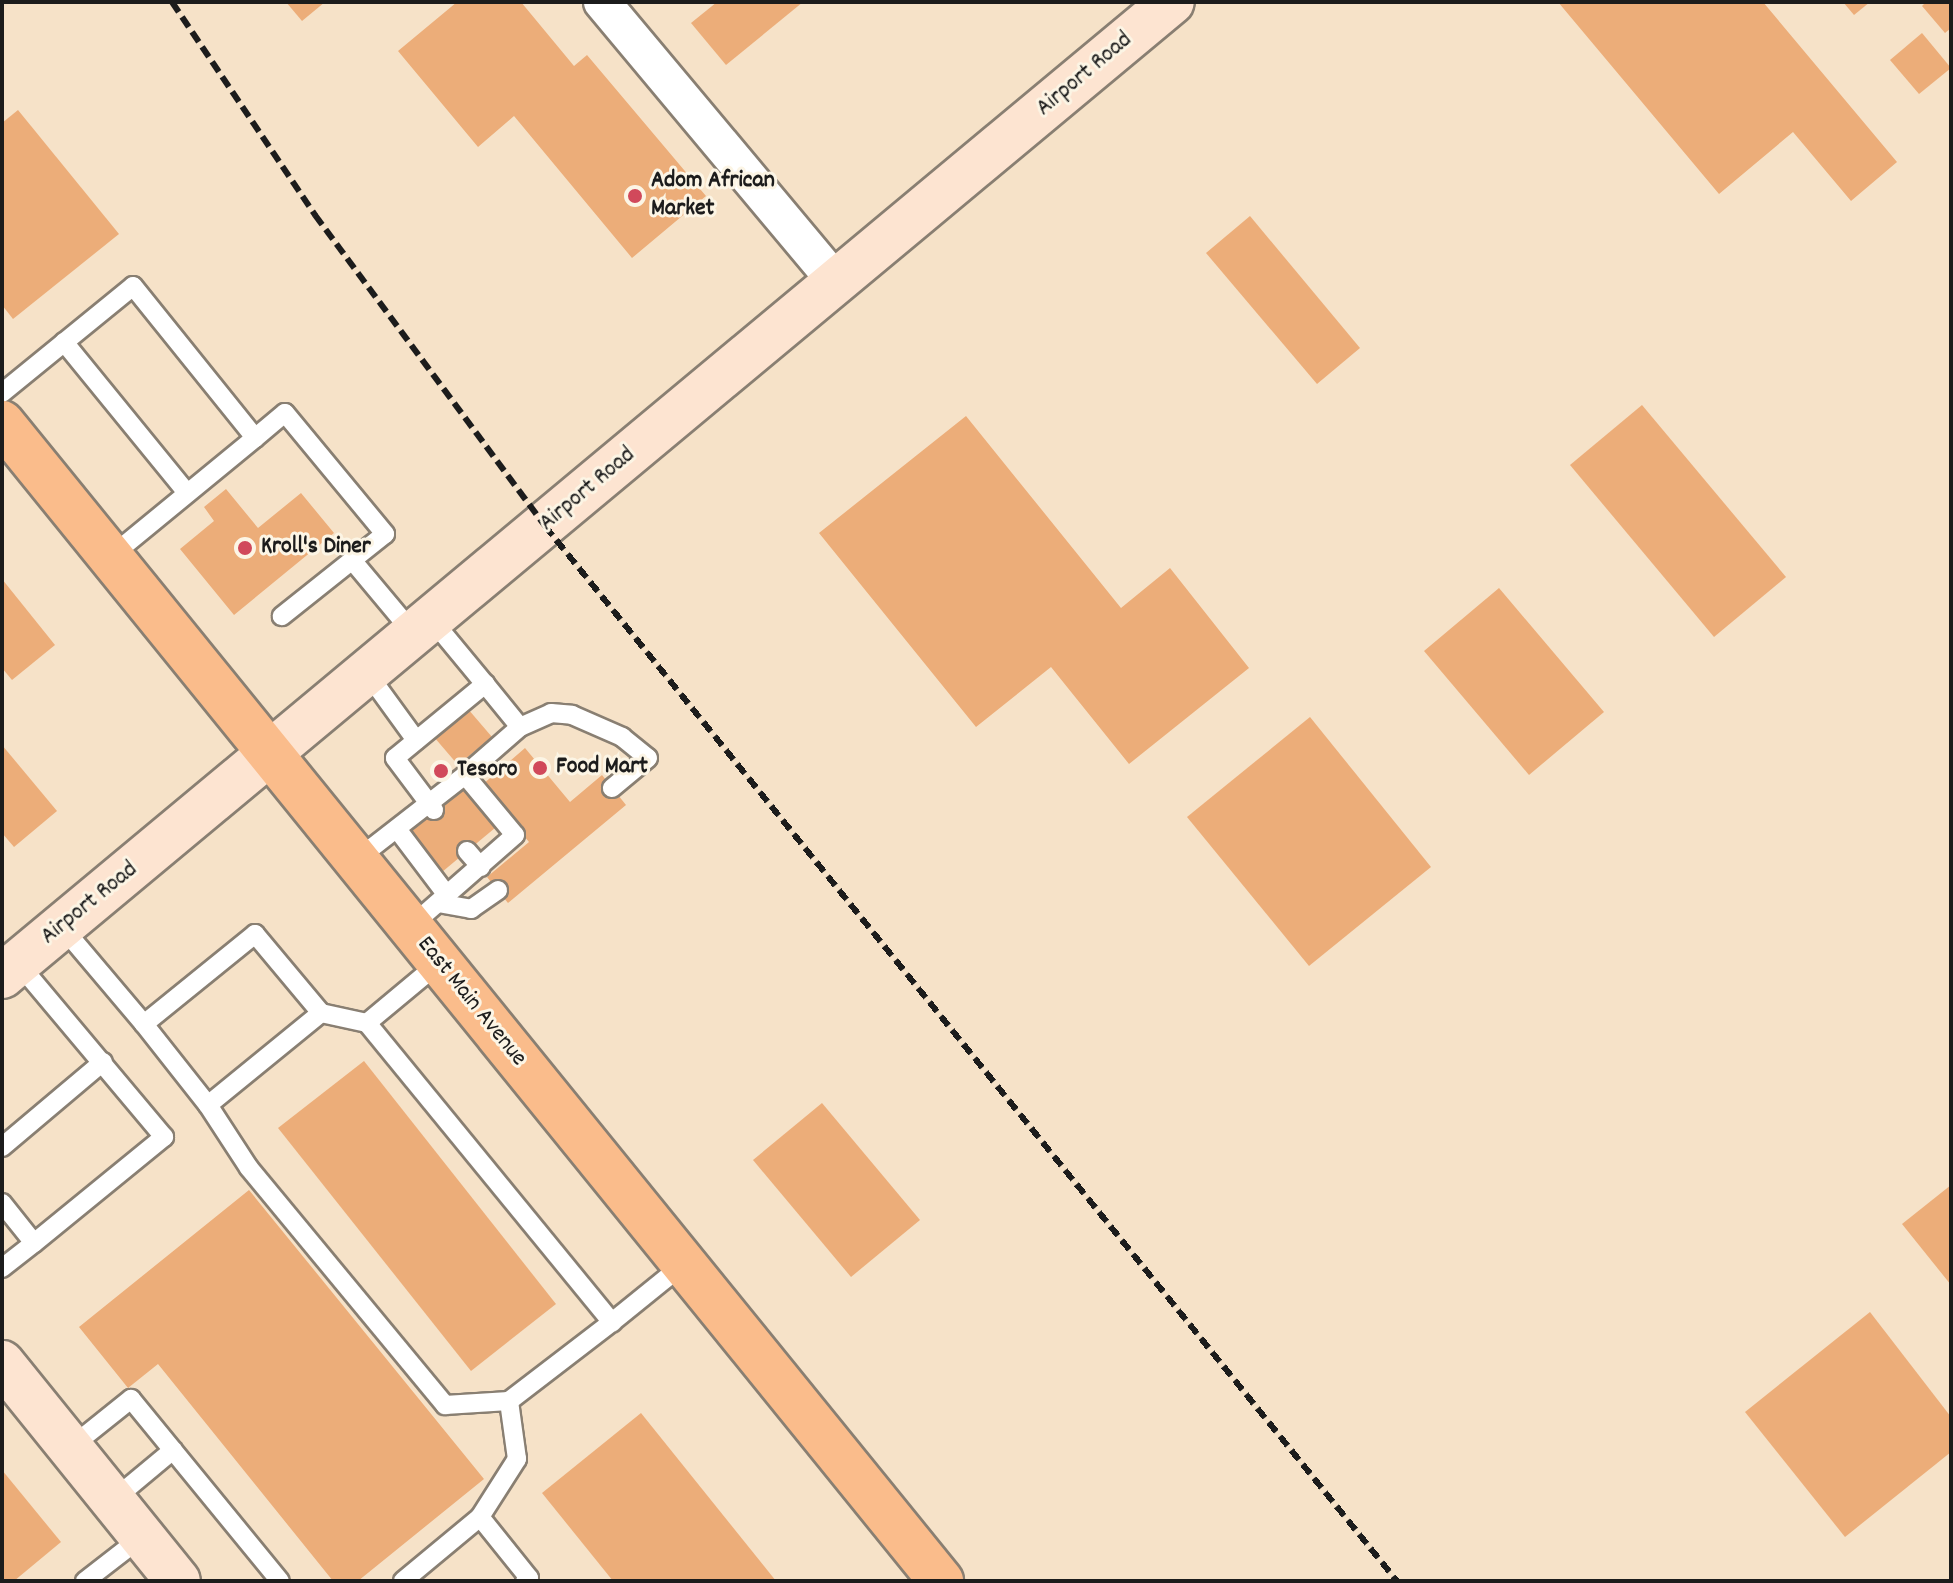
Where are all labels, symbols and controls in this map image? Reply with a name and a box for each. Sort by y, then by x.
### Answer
street label: Airport Road [1031,27,1139,123]
place label: Adom African Market [651,168,775,224]
marker: Adom African Market [626,187,644,205]
street label: Airport Road [534,442,642,538]
place label: Kroll's Diner [261,534,371,562]
marker: Kroll's Diner [236,539,254,557]
place label: Food Mart [556,754,648,782]
place label: Tesoro [457,757,518,785]
marker: Food Mart [531,759,549,777]
marker: Tesoro [432,762,450,780]
street label: Airport Road [36,856,144,952]
street label: East Main Avenue [410,931,532,1073]

